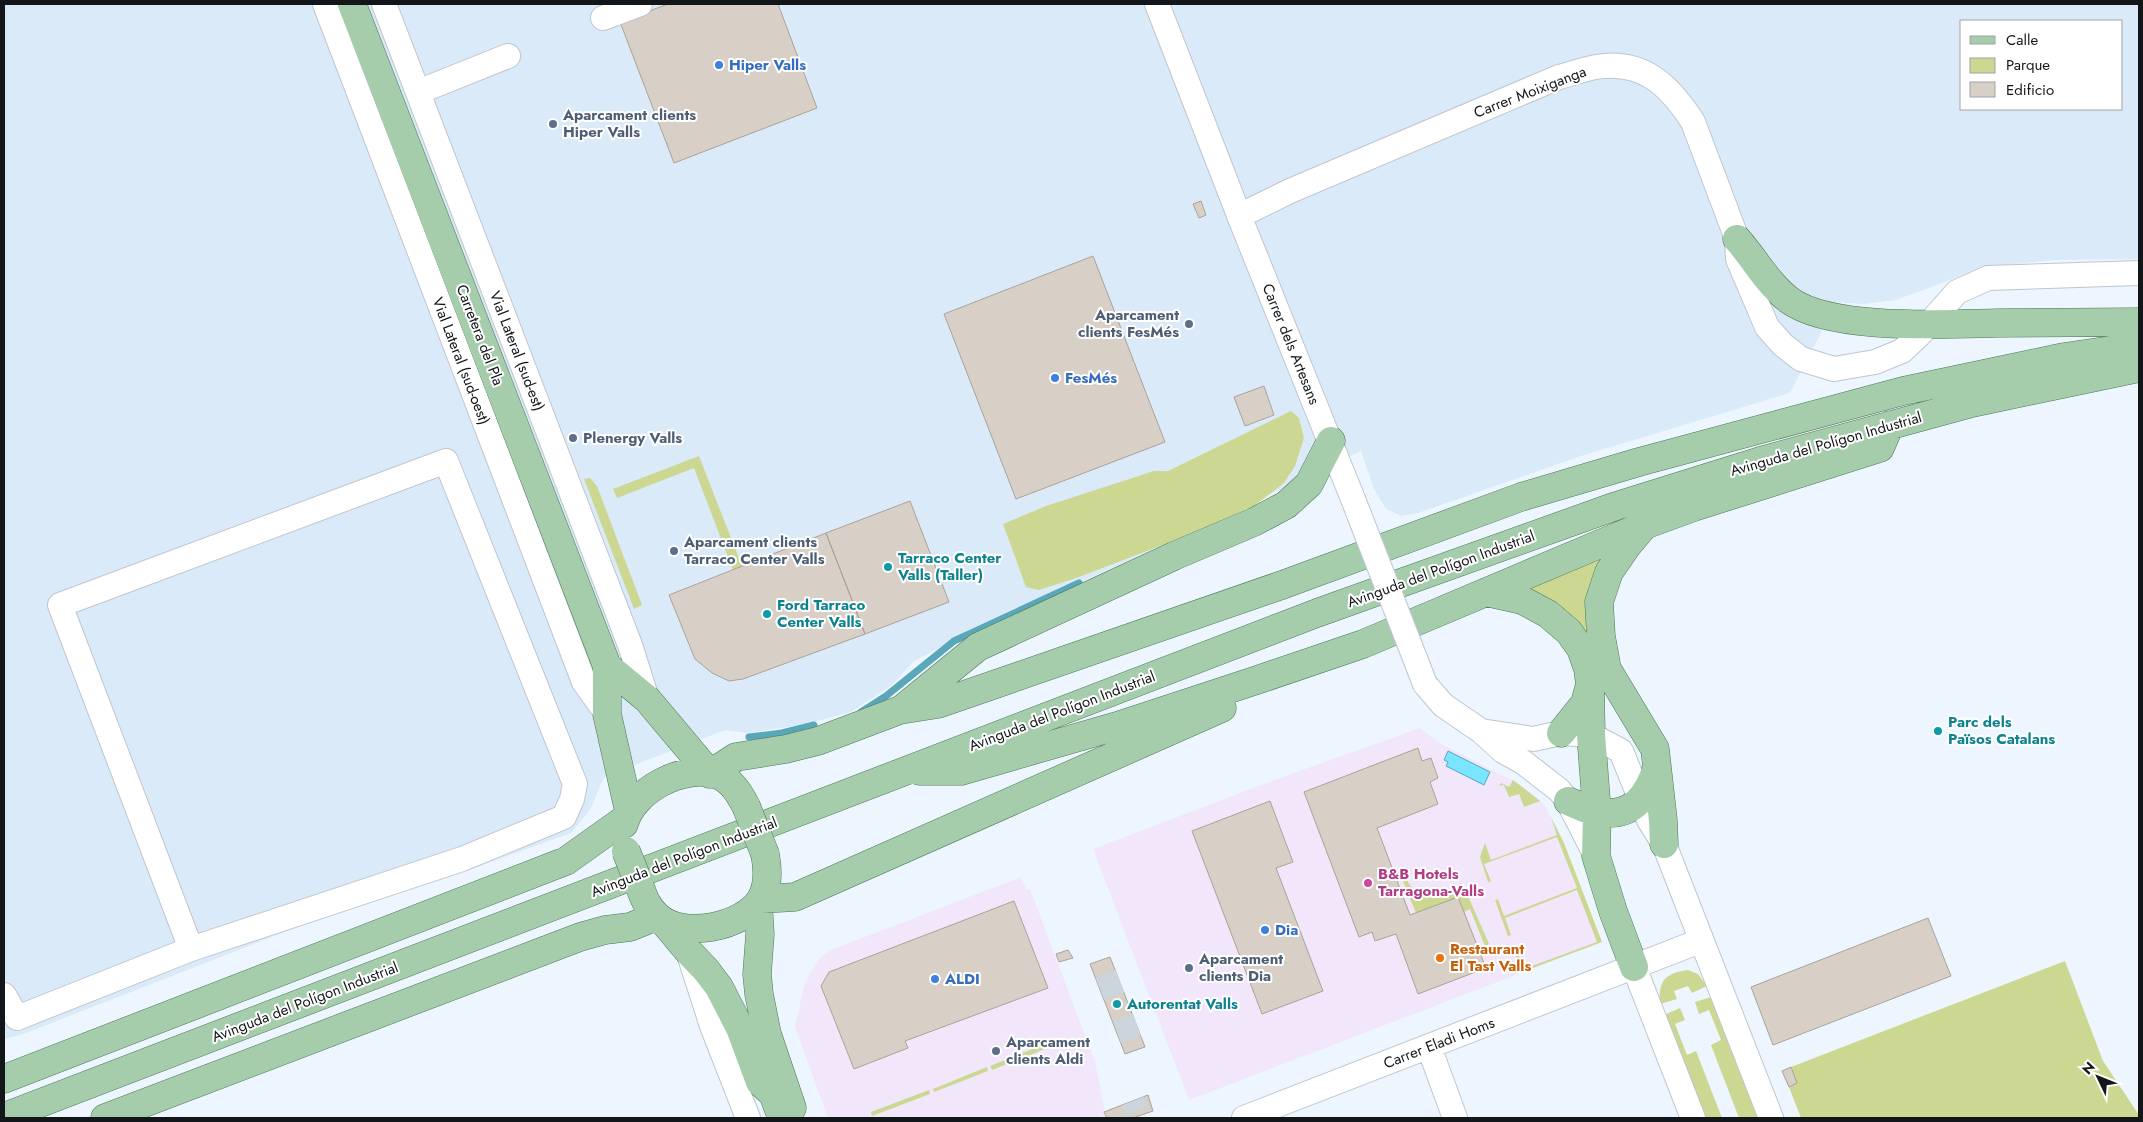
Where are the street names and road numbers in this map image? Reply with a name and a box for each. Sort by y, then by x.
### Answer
street label: Carrer Moixiganga [1471,60,1589,124]
street label: Carrer dels Artesans [1257,280,1325,408]
street label: Carretera del Pla [451,281,509,389]
street label: Vial Lateral (sud-est) [484,288,550,414]
street label: Vial Lateral (sud-oest) [427,294,495,428]
street label: Avinguda del Polígon Industrial [1728,406,1924,482]
street label: Avinguda del Polígon Industrial [1344,525,1538,613]
street label: Avinguda del Polígon Industrial [966,665,1158,757]
street label: Avinguda del Polígon Industrial [588,811,780,903]
street label: Avinguda del Polígon Industrial [209,956,401,1048]
street label: Carrer Eladi Homs [1380,1012,1498,1074]

